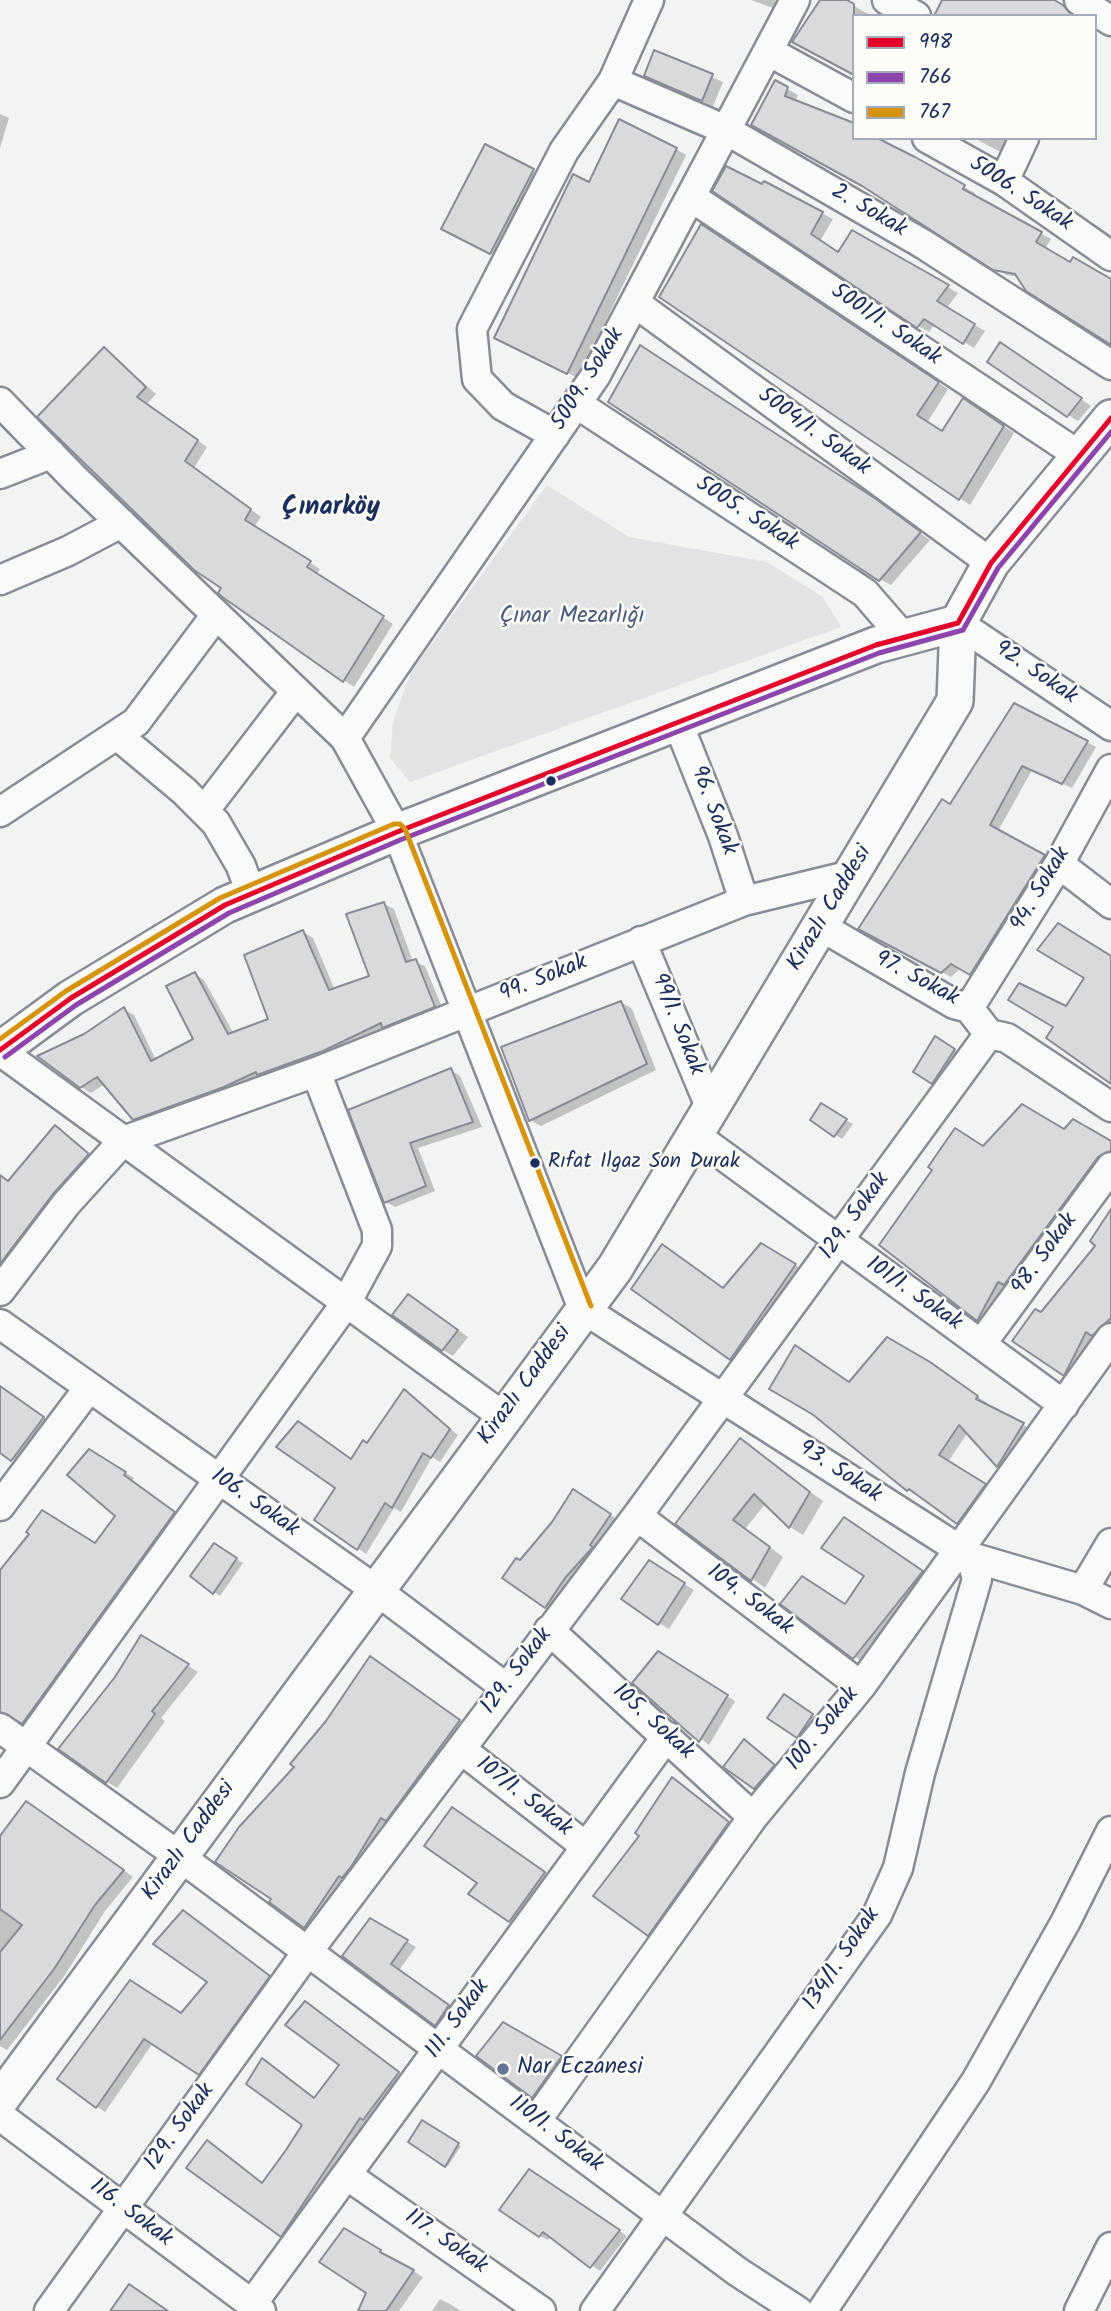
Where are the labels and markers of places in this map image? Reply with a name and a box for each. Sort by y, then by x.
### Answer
unlabelled marker [544,774,558,788]
place label: Rıfat Ilgaz Son Durak [548,1150,740,1176]
marker: Rıfat Ilgaz Son Durak [528,1156,542,1170]
place label: Nar Eczanesi [517,2055,643,2083]
marker: Nar Eczanesi [495,2061,511,2077]

